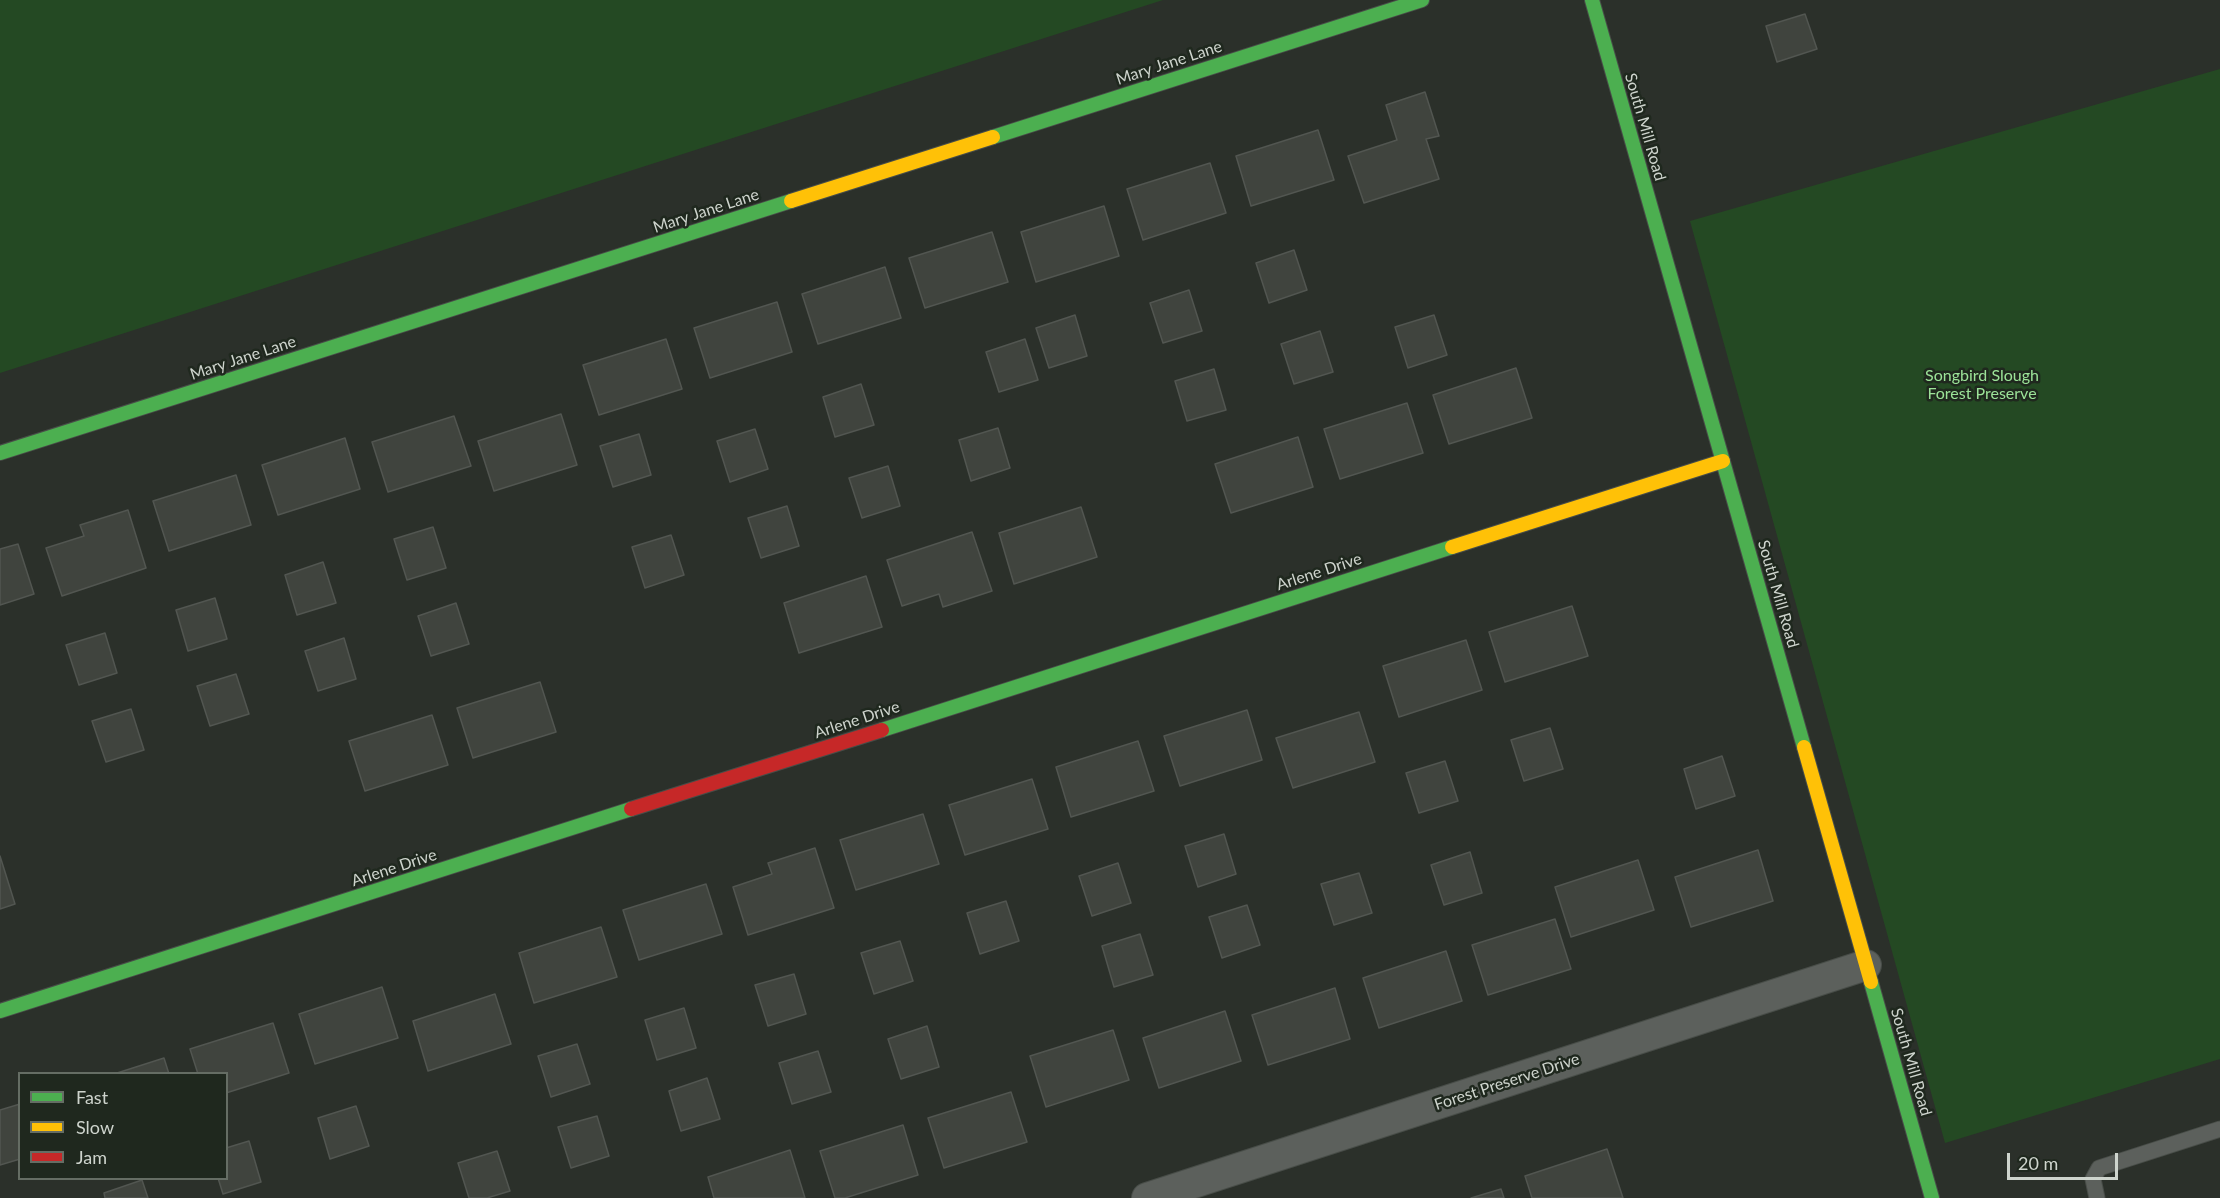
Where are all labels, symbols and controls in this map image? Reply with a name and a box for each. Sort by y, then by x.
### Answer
street label: Mary Jane Lane [1114,37,1224,89]
street label: South Mill Road [1620,71,1670,183]
street label: Mary Jane Lane [651,185,761,237]
street label: Mary Jane Lane [188,332,298,384]
park label: Songbird Slough Forest Preserve [1925,366,2039,404]
street label: South Mill Road [1753,538,1803,650]
street label: Arlene Drive [1274,549,1364,595]
street label: Arlene Drive [812,697,902,743]
street label: Arlene Drive [349,845,439,891]
street label: South Mill Road [1886,1006,1936,1118]
street label: Forest Preserve Drive [1432,1049,1582,1115]
legend [18,1072,228,1180]
text: Fast [76,1086,108,1108]
text: Slow [76,1116,114,1138]
scale bar [2010,1141,2121,1179]
text: Jam [76,1146,107,1168]
text: 20 m [2018,1152,2058,1174]

